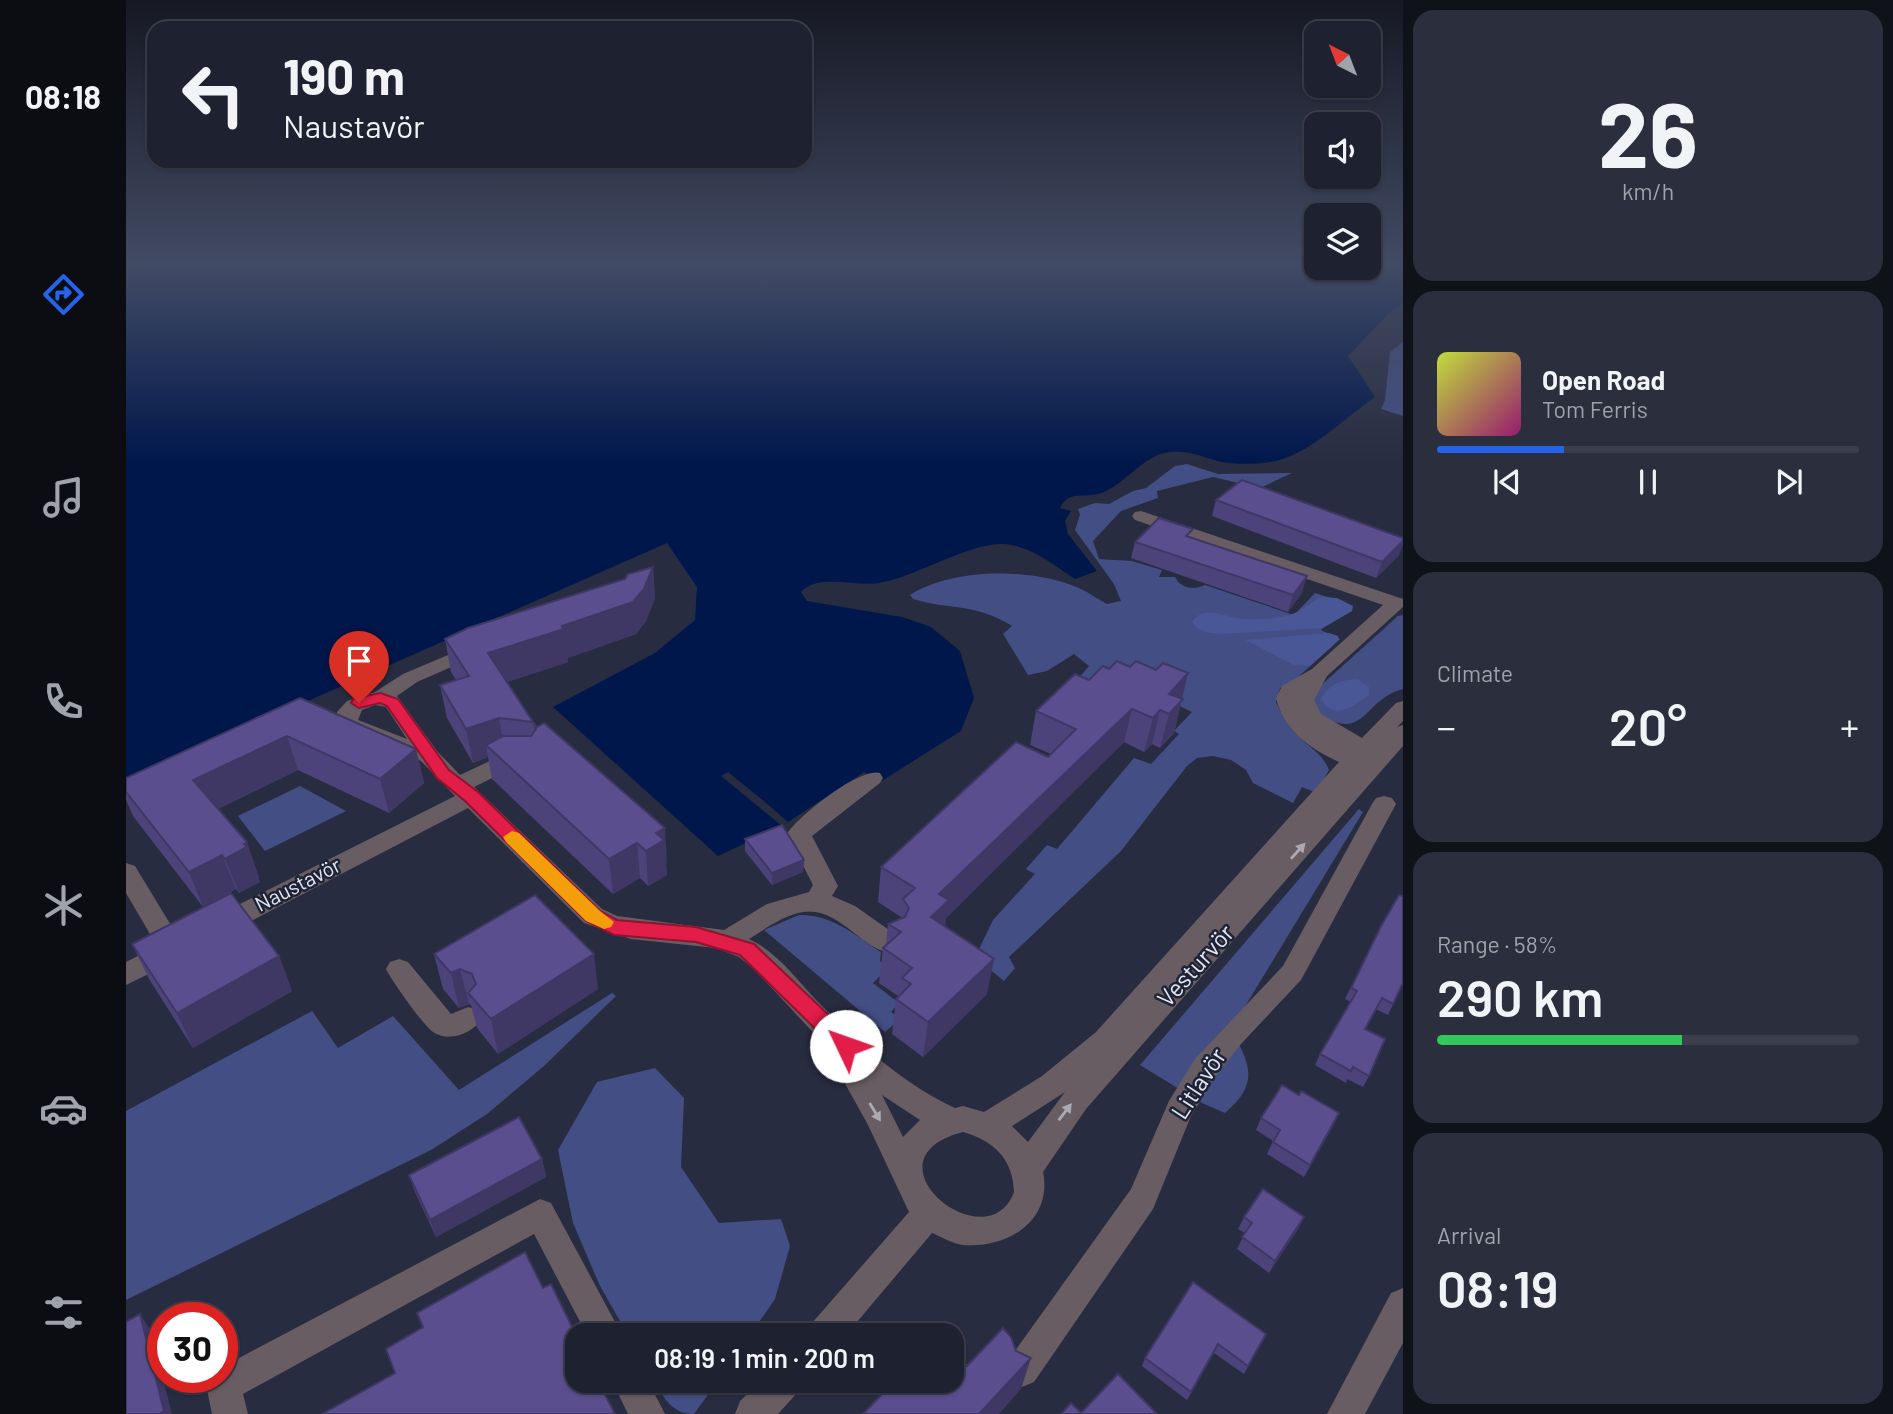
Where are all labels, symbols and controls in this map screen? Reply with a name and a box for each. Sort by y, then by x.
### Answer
north arrow [1304,21,1381,98]
map controls [1304,21,1381,280]
text: 190 m [283,46,405,105]
icon: left [168,49,259,140]
text: 08:18 [25,77,101,115]
text: 26 [1598,77,1698,186]
text: Naustavör [283,106,425,144]
button: sound [1304,112,1381,189]
text: km/h [1622,177,1674,205]
button: layers [1304,203,1381,280]
icon: directions [39,270,88,319]
text: Open Road [1542,364,1665,395]
text: Tom Ferris [1542,395,1648,423]
icon: previous [1488,463,1526,501]
icon: pause [1629,463,1667,501]
icon: next [1770,463,1808,501]
icon: music [39,473,88,522]
pin [329,631,389,703]
icon: arrive [340,642,378,680]
text: Climate [1437,659,1513,687]
icon: phone [39,677,88,726]
text: 20° [1609,694,1687,756]
text: − [1437,703,1456,749]
text: + [1840,703,1859,749]
one-way arrow [1290,842,1306,860]
street label: Naustavör [250,851,345,916]
icon: climate [39,881,88,930]
street label: Vesturvör [1150,918,1240,1012]
text: Range · 58% [1437,930,1557,958]
text: 290 km [1437,965,1603,1027]
position arrow [809,1009,883,1083]
street label: Litlavör [1164,1042,1231,1124]
icon: car [39,1084,88,1133]
one-way arrow [869,1103,882,1122]
one-way arrow [1057,1103,1071,1121]
text: Arrival [1437,1221,1501,1249]
text: 08:19 [1437,1256,1558,1318]
icon: filters [39,1288,88,1337]
speed limit sign: 30 [147,1302,238,1393]
text: 08:19 · 1 min · 200 m [654,1342,875,1373]

